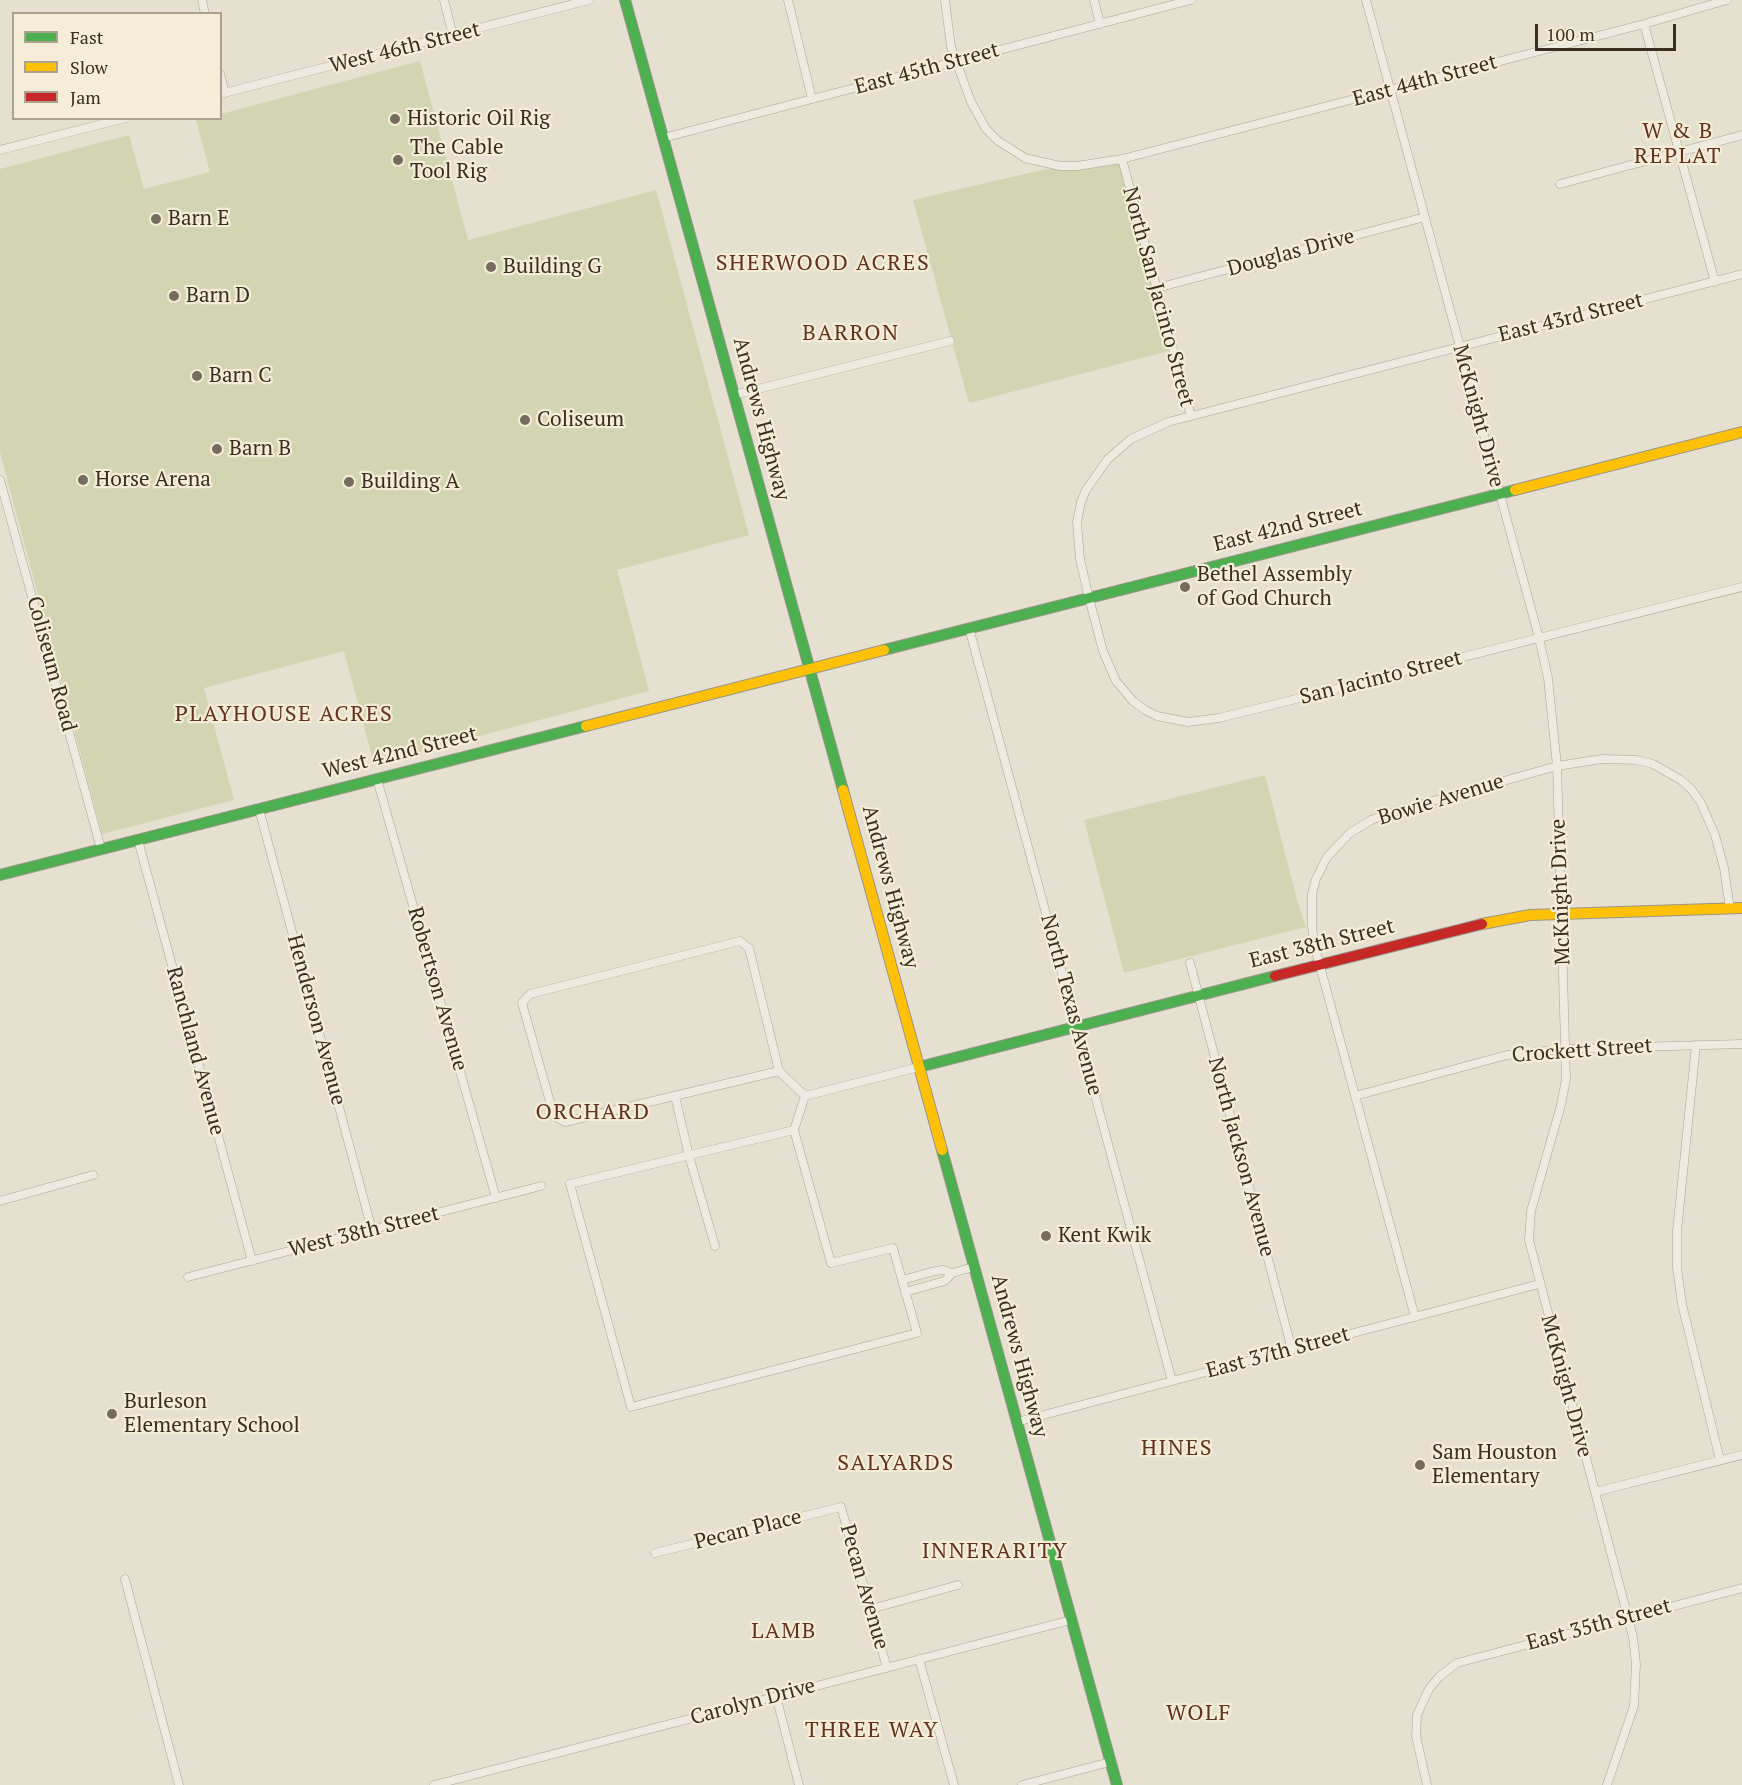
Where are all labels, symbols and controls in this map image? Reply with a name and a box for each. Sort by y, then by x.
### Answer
legend [12,12,222,120]
scale bar [1538,12,1679,50]
street label: West 46th Street [327,17,483,79]
text: 100 m [1546,22,1595,46]
text: Fast [70,25,103,49]
street label: East 45th Street [852,38,1002,100]
street label: East 44th Street [1350,50,1500,112]
text: Slow [70,55,108,79]
text: Jam [70,85,101,109]
place label: Historic Oil Rig [407,106,550,132]
marker: Historic Oil Rig [388,112,402,126]
district label: W & B REPLAT [1634,119,1722,170]
place label: The Cable Tool Rig [410,135,503,185]
marker: The Cable Tool Rig [391,153,405,167]
street label: North San Jacinto Street [1117,184,1199,410]
place label: Barn E [168,206,229,232]
marker: Barn E [149,212,163,226]
street label: Douglas Drive [1225,224,1357,282]
district label: SHERWOOD ACRES [716,251,930,277]
place label: Building G [503,254,602,280]
marker: Building G [484,260,498,274]
place label: Barn D [186,283,250,309]
street label: East 43rd Street [1496,288,1646,348]
marker: Barn D [167,289,181,303]
district label: BARRON [802,321,900,347]
street label: Andrews Highway [727,335,795,503]
street label: McKnight Drive [1447,342,1509,490]
place label: Barn C [209,363,272,389]
marker: Barn C [190,369,204,383]
place label: Coliseum [537,407,624,433]
marker: Coliseum [518,413,532,427]
place label: Barn B [229,436,291,462]
marker: Barn B [210,442,224,456]
place label: Horse Arena [95,467,211,493]
place label: Building A [361,469,460,495]
marker: Horse Arena [76,473,90,487]
marker: Building A [342,475,356,489]
street label: East 42nd Street [1211,496,1365,558]
place label: Bethel Assembly of God Church [1197,562,1352,612]
marker: Bethel Assembly of God Church [1178,580,1192,594]
street label: Coliseum Road [21,594,81,734]
street label: San Jacinto Street [1297,646,1465,710]
district label: PLAYHOUSE ACRES [175,702,393,728]
street label: West 42nd Street [320,722,480,784]
street label: Bowie Avenue [1375,769,1507,831]
street label: Andrews Highway [856,803,924,971]
street label: McKnight Drive [1546,818,1576,966]
street label: Robertson Avenue [402,904,472,1074]
street label: North Texas Avenue [1035,912,1107,1098]
street label: East 38th Street [1247,914,1397,974]
street label: Henderson Avenue [281,932,351,1108]
street label: Ranchland Avenue [160,964,230,1138]
street label: Crockett Street [1511,1034,1653,1068]
street label: North Jackson Avenue [1202,1054,1280,1260]
district label: ORCHARD [536,1100,650,1126]
street label: West 38th Street [286,1201,442,1263]
place label: Kent Kwik [1058,1223,1151,1249]
marker: Kent Kwik [1039,1229,1053,1243]
street label: Andrews Highway [985,1272,1053,1440]
street label: McKnight Drive [1535,1312,1597,1460]
street label: East 37th Street [1203,1322,1353,1384]
place label: Burleson Elementary School [124,1389,300,1439]
marker: Burleson Elementary School [105,1407,119,1421]
district label: HINES [1141,1436,1213,1462]
place label: Sam Houston Elementary [1432,1440,1557,1490]
district label: SALYARDS [837,1451,955,1477]
marker: Sam Houston Elementary [1413,1458,1427,1472]
street label: Pecan Place [692,1504,804,1556]
street label: Pecan Avenue [834,1521,894,1653]
district label: INNERARITY [922,1539,1068,1565]
street label: East 35th Street [1524,1594,1674,1656]
district label: LAMB [751,1619,817,1645]
street label: Carolyn Drive [688,1673,818,1731]
district label: WOLF [1166,1701,1232,1727]
district label: THREE WAY [805,1718,939,1744]

